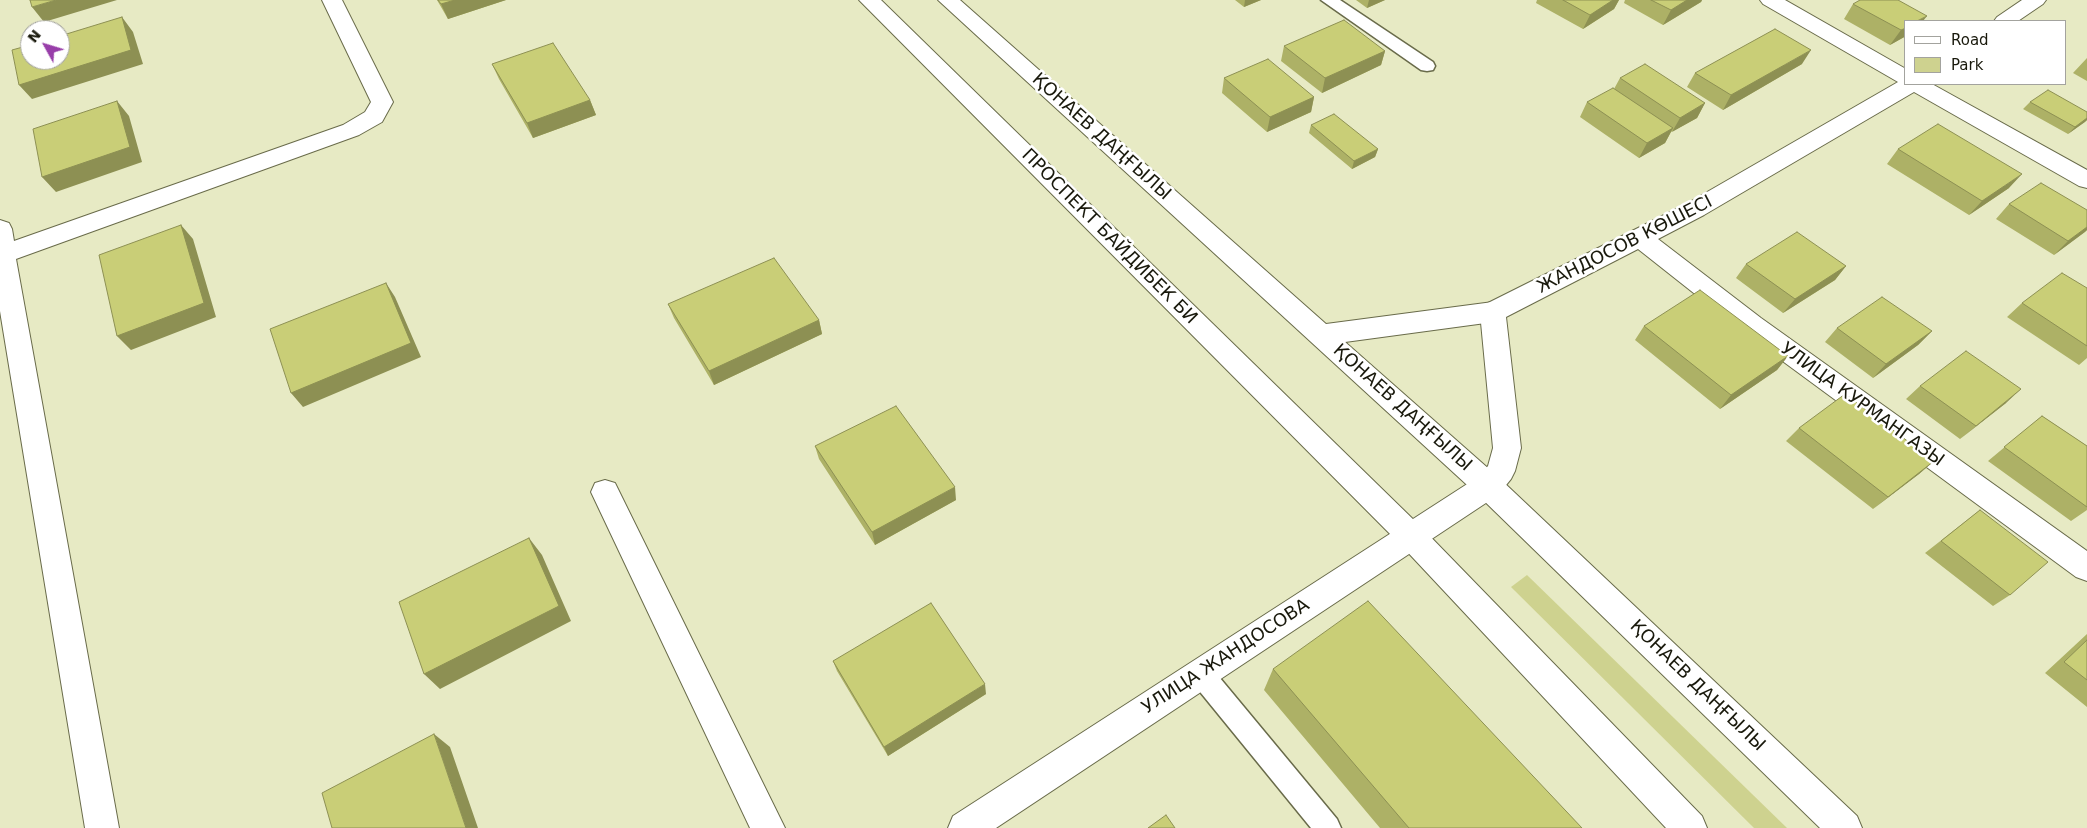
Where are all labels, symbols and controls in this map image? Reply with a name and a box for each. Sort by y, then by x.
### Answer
north arrow [20,20,70,70]
legend [1904,20,2067,85]
text: N [24,27,44,46]
text: Road [1951,31,1989,49]
text: Park [1951,56,1983,74]
street label: ҚОНАЕВ ДАҢҒЫЛЫ [1027,69,1175,205]
street label: ПРОСПЕКТ БАЙДИБЕК БИ [1017,145,1201,329]
street label: ЖАНДОСОВ КӨШЕСІ [1534,191,1716,299]
street label: УЛИЦА КУРМАНГАЗЫ [1776,338,1948,472]
street label: ҚОНАЕВ ДАҢҒЫЛЫ [1328,340,1476,476]
street label: УЛИЦА ЖАНДОСОВА [1138,595,1314,719]
street label: ҚОНАЕВ ДАҢҒЫЛЫ [1625,616,1769,756]

